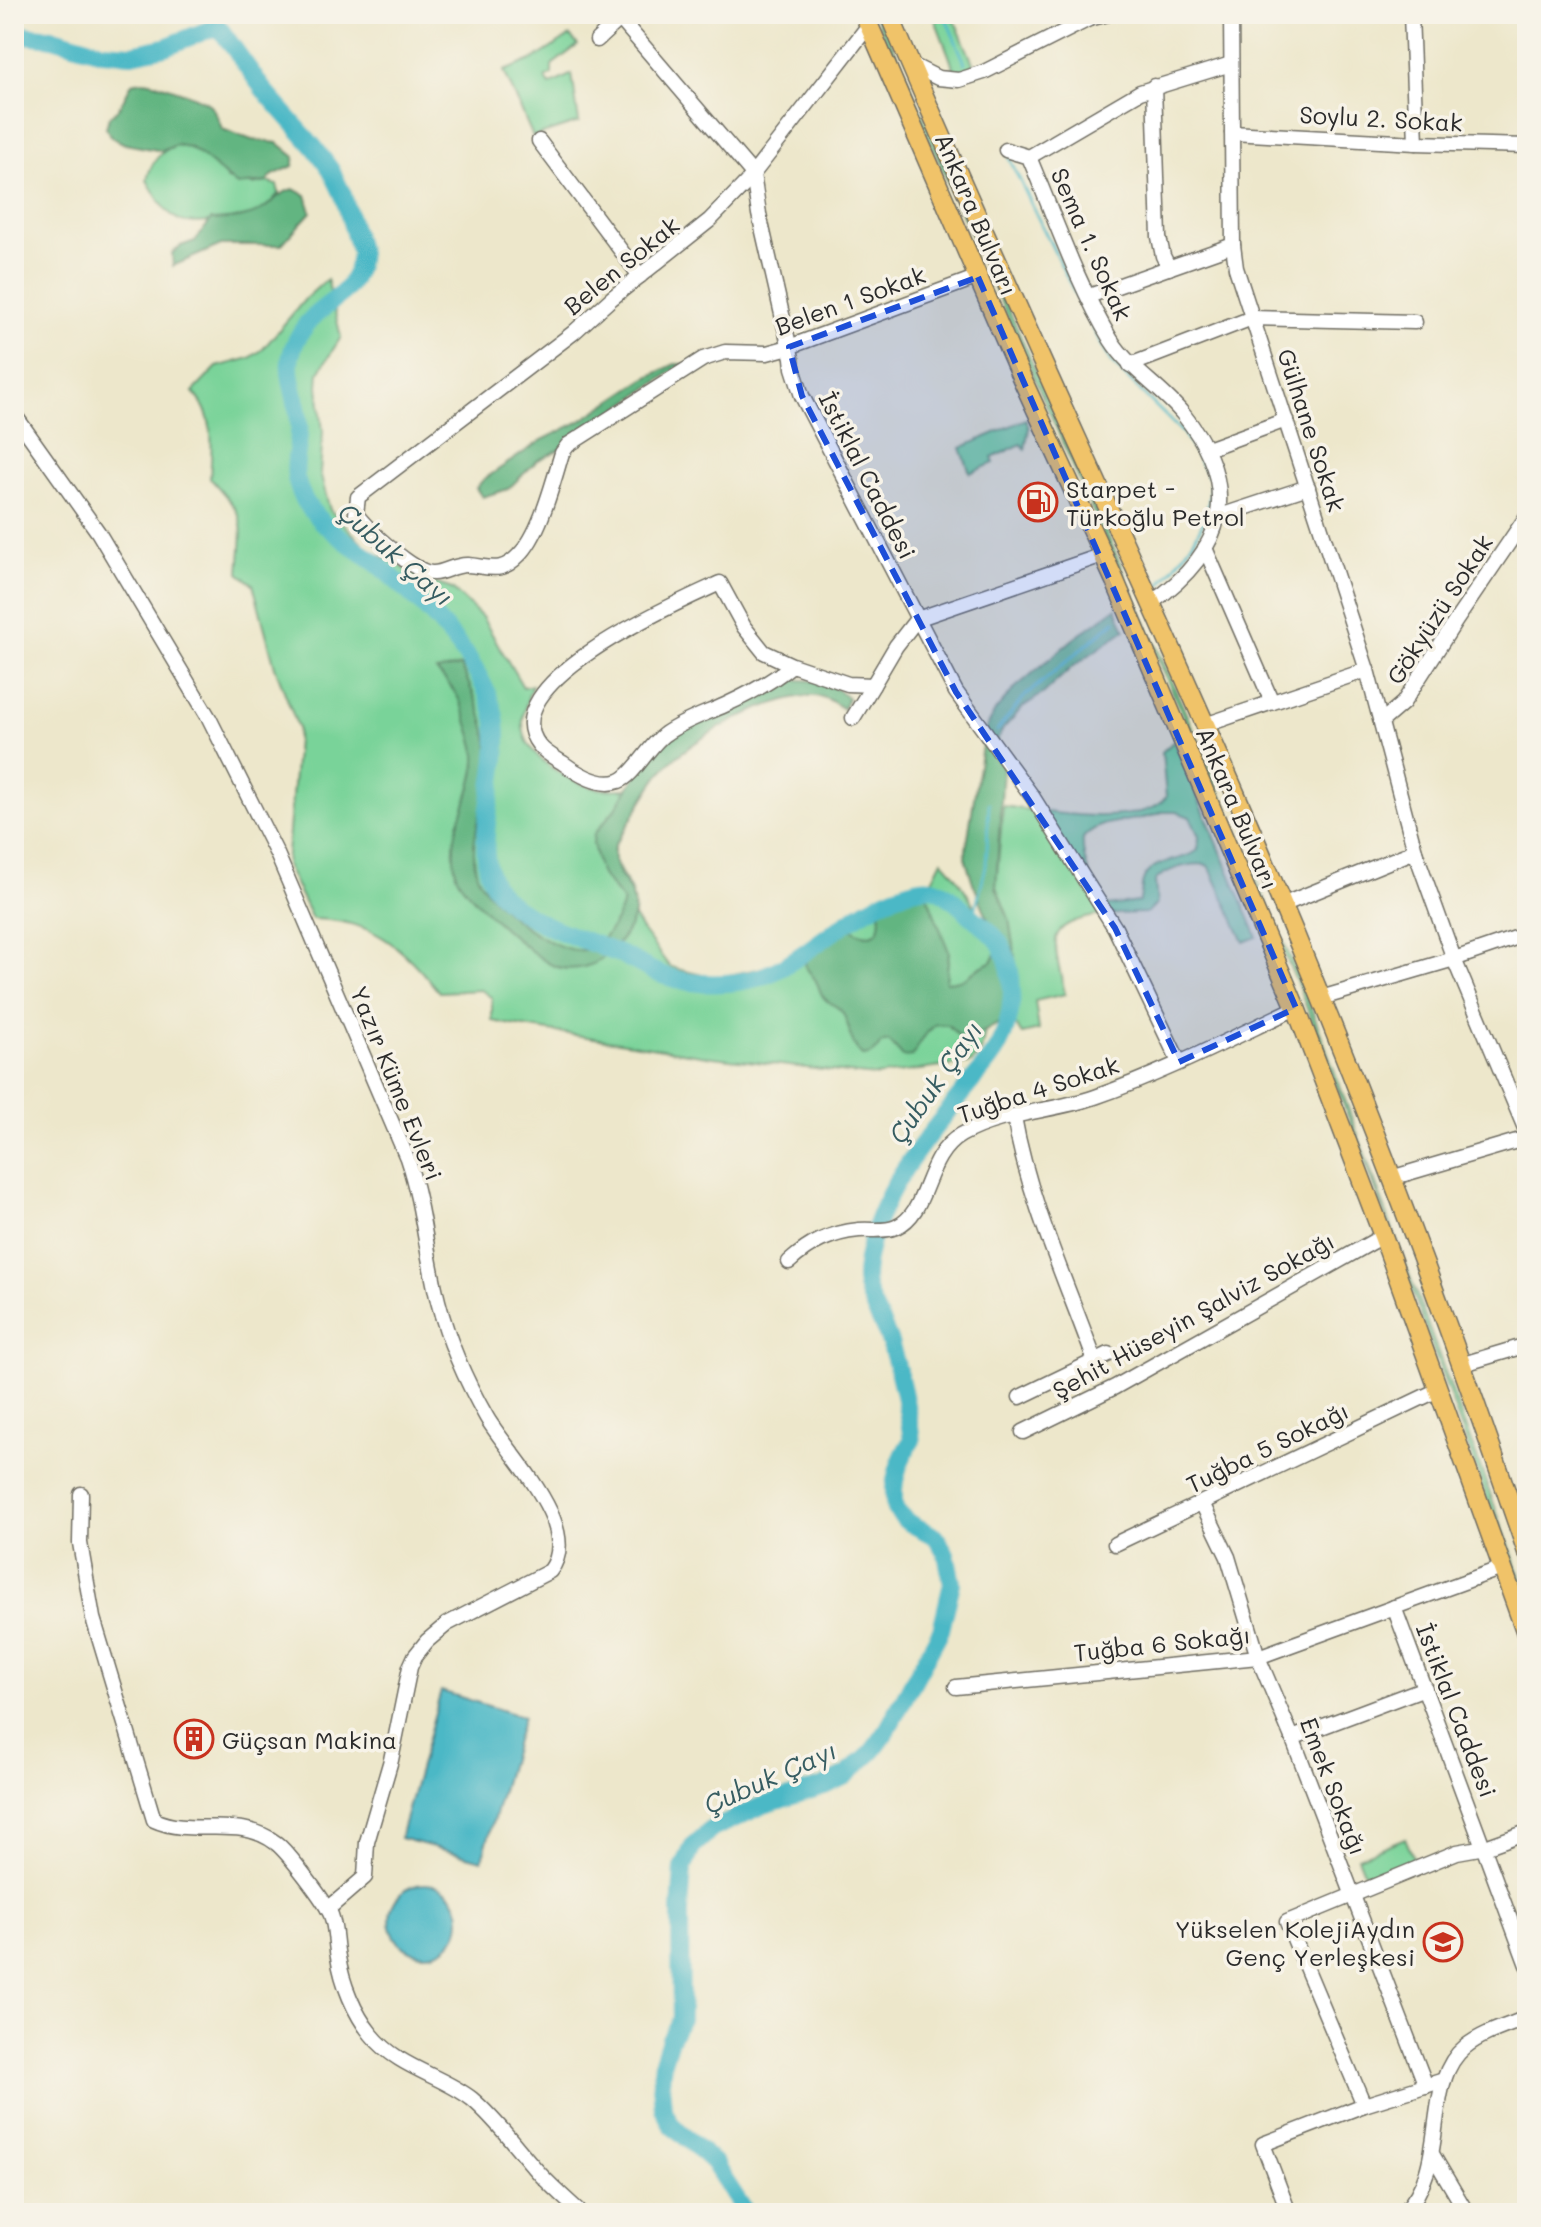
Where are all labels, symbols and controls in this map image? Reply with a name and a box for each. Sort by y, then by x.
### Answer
street label: Soylu 2. Sokak [1299,98,1463,138]
street label: Ankara Bulvarı [929,128,1025,300]
street label: Sema 1. Sokak [1045,163,1139,325]
street label: Belen Sokak [557,209,685,321]
street label: Belen 1 Sokak [770,258,930,342]
street label: Gülhane Sokak [1271,345,1353,515]
street label: İstiklal Caddesi [812,386,924,564]
place label: Starpet - Türkoğlu Petrol [1066,473,1245,532]
fuel station icon: Starpet - Türkoğlu Petrol [1017,481,1059,523]
water label: Çubuk Çayı [331,495,461,613]
street label: Gökyüzü Sokak [1379,528,1499,690]
street label: Ankara Bulvarı [1190,722,1286,894]
street label: Yazır Küme Evleri [344,981,450,1185]
water label: Çubuk Çayı [880,1014,990,1150]
street label: Tuğba 4 Sokak [953,1048,1123,1130]
street label: Şehit Hüseyin Şalviz Sokağı [1047,1224,1339,1406]
street label: Tuğba 5 Sokağı [1181,1394,1353,1500]
street label: Tuğba 6 Sokağı [1072,1618,1252,1668]
street label: İstiklal Caddesi [1410,1619,1504,1801]
street label: Emek Sokağı [1294,1713,1374,1859]
building icon: Güçsan Makina [173,1718,215,1760]
place label: Güçsan Makina [222,1724,397,1755]
water label: Çubuk Çayı [698,1733,842,1821]
place label: Yükselen KolejiAydın Genç Yerleşkesi [1175,1913,1415,1972]
school or university icon: Yükselen KolejiAydın Genç Yerleşkesi [1422,1921,1464,1963]

